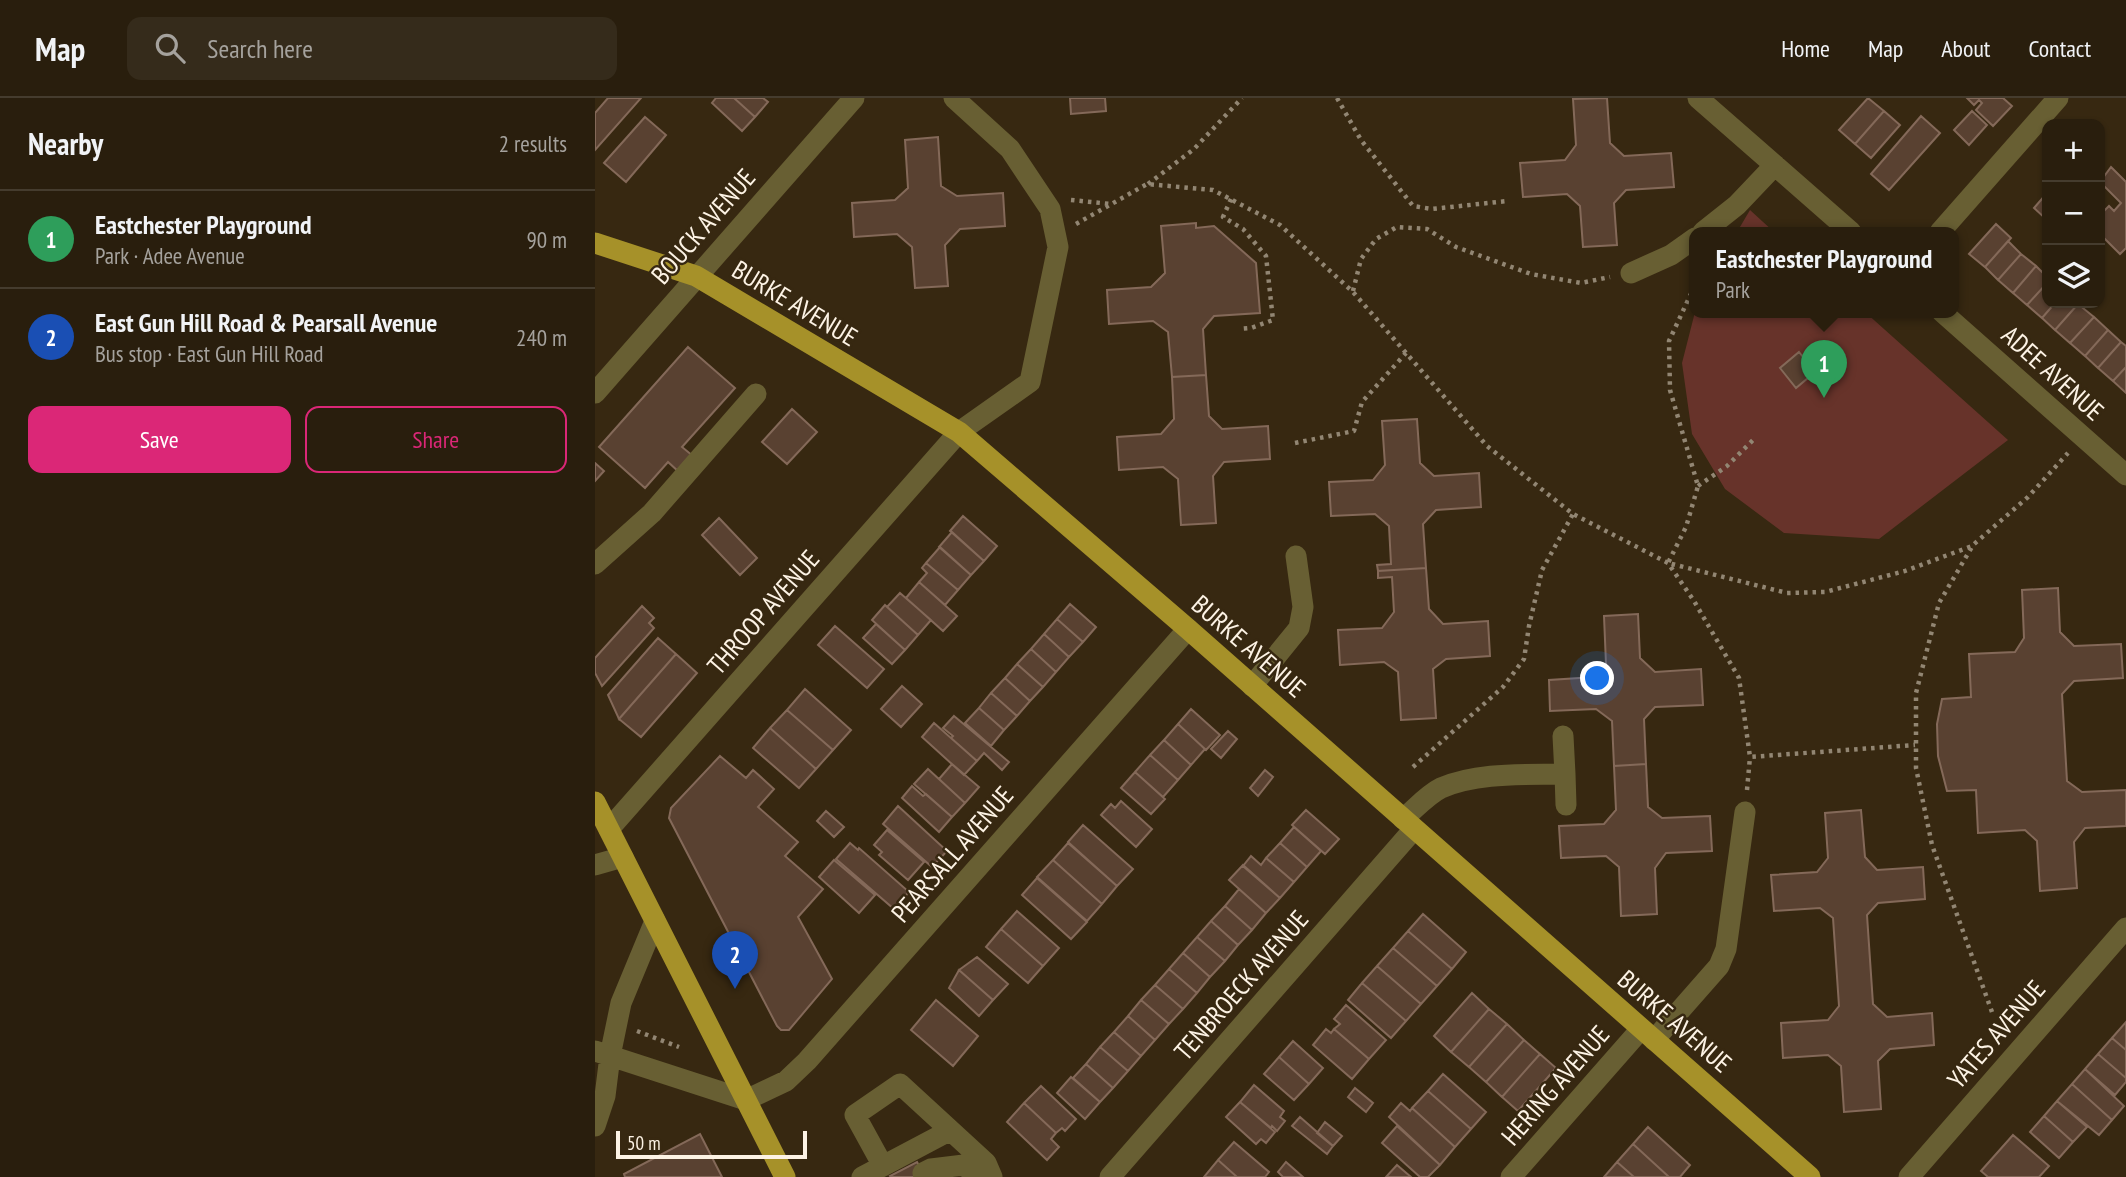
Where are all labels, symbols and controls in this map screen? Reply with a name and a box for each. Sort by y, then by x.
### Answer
search box [127,17,617,80]
text: Map [35,27,85,70]
icon: search [151,29,189,67]
text: Search here [207,32,313,65]
text: Home [1781,33,1830,64]
text: Map [1868,33,1903,64]
text: About [1941,33,1990,64]
text: Contact [2028,33,2091,64]
map controls [2042,119,2105,308]
button: + [2042,119,2105,182]
text: Nearby [28,124,103,163]
text: 2 results [499,129,567,158]
street label: BOUCK AVENUE [644,162,762,290]
button: − [2042,182,2105,245]
text: Eastchester Playground [95,208,311,241]
text: 1 [46,225,57,254]
text: 90 m [526,225,567,254]
popup [1689,227,1959,318]
text: Park · Adee Avenue [95,241,245,270]
text: Eastchester Playground [1716,242,1932,275]
button: layers [2042,245,2105,308]
street label: BURKE AVENUE [726,253,864,353]
text: Park [1716,275,1750,304]
text: East Gun Hill Road & Pearsall Avenue [95,306,438,339]
street label: ADEE AVENUE [1995,319,2111,427]
text: 2 [46,323,57,352]
text: 240 m [516,323,567,352]
text: Bus stop · East Gun Hill Road [95,339,323,368]
pin: 1 [1801,340,1847,398]
button: Save [28,406,291,473]
button: Share [305,406,567,473]
street label: THROOP AVENUE [700,543,826,681]
street label: BURKE AVENUE [1185,588,1313,704]
your location [1580,661,1614,695]
street label: PEARSALL AVENUE [884,779,1020,929]
street label: TENBROECK AVENUE [1167,903,1315,1067]
pin: 2 [712,931,758,989]
street label: BURKE AVENUE [1611,963,1739,1079]
street label: YATES AVENUE [1940,973,2052,1095]
street label: HERING AVENUE [1494,1018,1616,1152]
scale bar [616,1128,807,1160]
text: 50 m [627,1131,661,1155]

